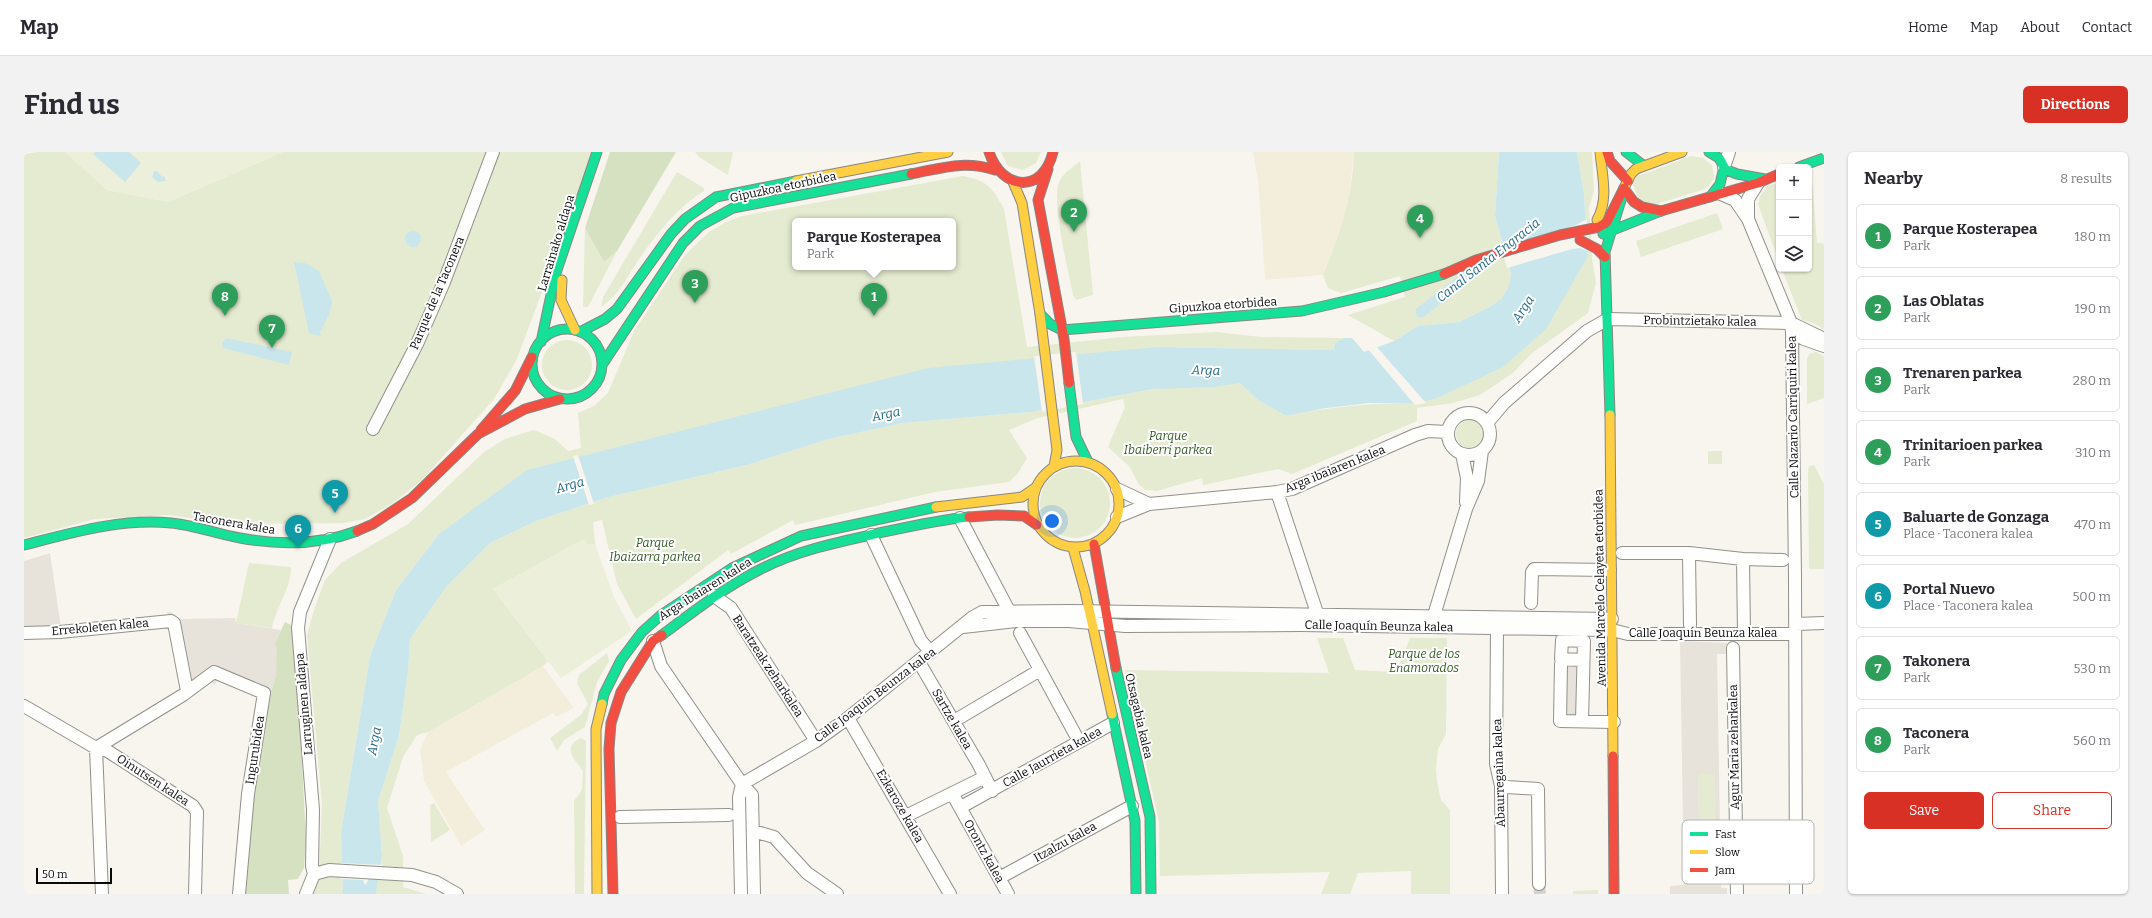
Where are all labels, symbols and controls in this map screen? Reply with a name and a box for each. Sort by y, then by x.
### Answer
text: Map [20,16,59,39]
text: Home [1908,19,1948,36]
text: Map [1970,19,1998,36]
text: About [2020,19,2060,36]
text: Contact [2082,19,2132,36]
button: Directions [2023,86,2128,123]
text: Find us [24,88,120,121]
map controls [1776,164,1812,272]
button: + [1776,164,1812,200]
text: Nearby [1864,168,1923,189]
street label: Gipuzkoa etorbidea [729,169,838,205]
text: 8 results [2060,171,2112,186]
street label: Larrainako aldapa [535,193,577,293]
pin: 2 [1061,199,1087,232]
button: − [1776,200,1812,236]
pin: 4 [1407,205,1433,238]
water label: Canal Santa Engracia [1433,215,1543,305]
popup [792,218,956,270]
text: Parque Kosterapea [1903,220,2037,238]
text: Parque Kosterapea [807,228,941,246]
text: 1 [1875,229,1881,244]
text: 180 m [2075,229,2111,244]
street label: Parque de la Taconera [407,234,467,352]
button: layers [1776,236,1812,272]
text: Park [1903,238,1930,253]
text: Park [807,246,834,261]
pin: 3 [682,270,708,303]
pin: 8 [212,283,238,316]
pin: 1 [861,283,887,316]
text: Las Oblatas [1903,292,1984,310]
water label: Arga [1508,293,1537,326]
street label: Gipuzkoa etorbidea [1168,294,1278,316]
text: 2 [1874,301,1882,316]
text: 190 m [2075,301,2111,316]
text: Park [1903,310,1930,325]
street label: Probintzietako kalea [1643,313,1757,329]
pin: 7 [259,315,285,348]
street label: Calle Nazario Carriquiri kalea [1785,335,1801,498]
water label: Arga [1190,362,1221,378]
text: Trenaren parkea [1903,364,2022,382]
text: 3 [1874,373,1882,388]
text: 280 m [2073,373,2111,388]
text: Park [1903,382,1930,397]
water label: Arga [870,404,902,425]
park label: Parque Ibaiberri parkea [1124,429,1212,457]
text: Trinitarioen parkea [1903,436,2043,454]
street label: Arga ibaiaren kalea [1283,442,1388,496]
text: 4 [1874,445,1882,460]
text: 310 m [2075,445,2111,460]
text: Park [1903,454,1930,469]
water label: Arga [553,474,586,496]
pin: 5 [322,480,348,513]
street label: Avenida Marcelo Celayeta etorbidea [1591,489,1609,687]
text: Baluarte de Gonzaga [1903,508,2049,526]
street label: Taconera kalea [192,509,277,537]
your location [1042,511,1062,531]
pin: 6 [285,515,311,548]
text: 5 [1874,517,1882,532]
text: 470 m [2074,517,2111,532]
text: Place · Taconera kalea [1903,526,2033,541]
park label: Parque Ibaizarra parkea [609,536,701,564]
street label: Arga ibaiaren kalea [656,554,754,623]
text: Portal Nuevo [1903,580,1995,598]
text: 6 [1874,589,1882,604]
text: 500 m [2072,589,2111,604]
text: Place · Taconera kalea [1903,598,2033,613]
street label: Baratzeak zeharkalea [730,612,807,720]
street label: Errekoleten kalea [51,616,150,638]
street label: Calle Joaquín Beunza kalea [1305,618,1454,634]
street label: Calle Joaquín Beunza kalea [1629,626,1778,640]
street label: Calle Joaquín Beunza kalea [811,644,939,745]
park label: Parque de los Enamorados [1388,647,1460,675]
street label: Larruginen aldapa [293,652,315,756]
text: Takonera [1903,652,1970,670]
text: 7 [1875,661,1882,676]
text: 530 m [2074,661,2111,676]
text: Park [1903,670,1930,685]
street label: Otsagabia kalea [1122,672,1156,761]
street label: Agur Maria zeharkalea [1726,684,1742,810]
street label: Sartze kalea [929,686,975,752]
street label: Ingurubidea [243,714,267,785]
street label: Abaurregaina kalea [1490,718,1508,828]
street label: Calle Jaurrieta kalea [1000,724,1104,790]
text: Taconera [1903,724,1969,742]
water label: Arga [364,726,384,757]
text: 8 [1874,733,1882,748]
text: 560 m [2073,733,2111,748]
text: Park [1903,742,1930,757]
street label: Oinutsen kalea [114,751,192,809]
street label: Ezkaroze kalea [873,767,927,846]
button: Save [1864,792,1984,829]
button: Share [1992,792,2112,829]
street label: Orontz kalea [961,817,1007,886]
street label: Itzalzu kalea [1031,819,1099,865]
legend [1682,820,1814,884]
text: Fast [1715,828,1736,841]
text: Slow [1715,846,1740,859]
text: Jam [1714,864,1735,877]
scale bar [36,866,112,885]
text: 50 m [42,868,68,881]

